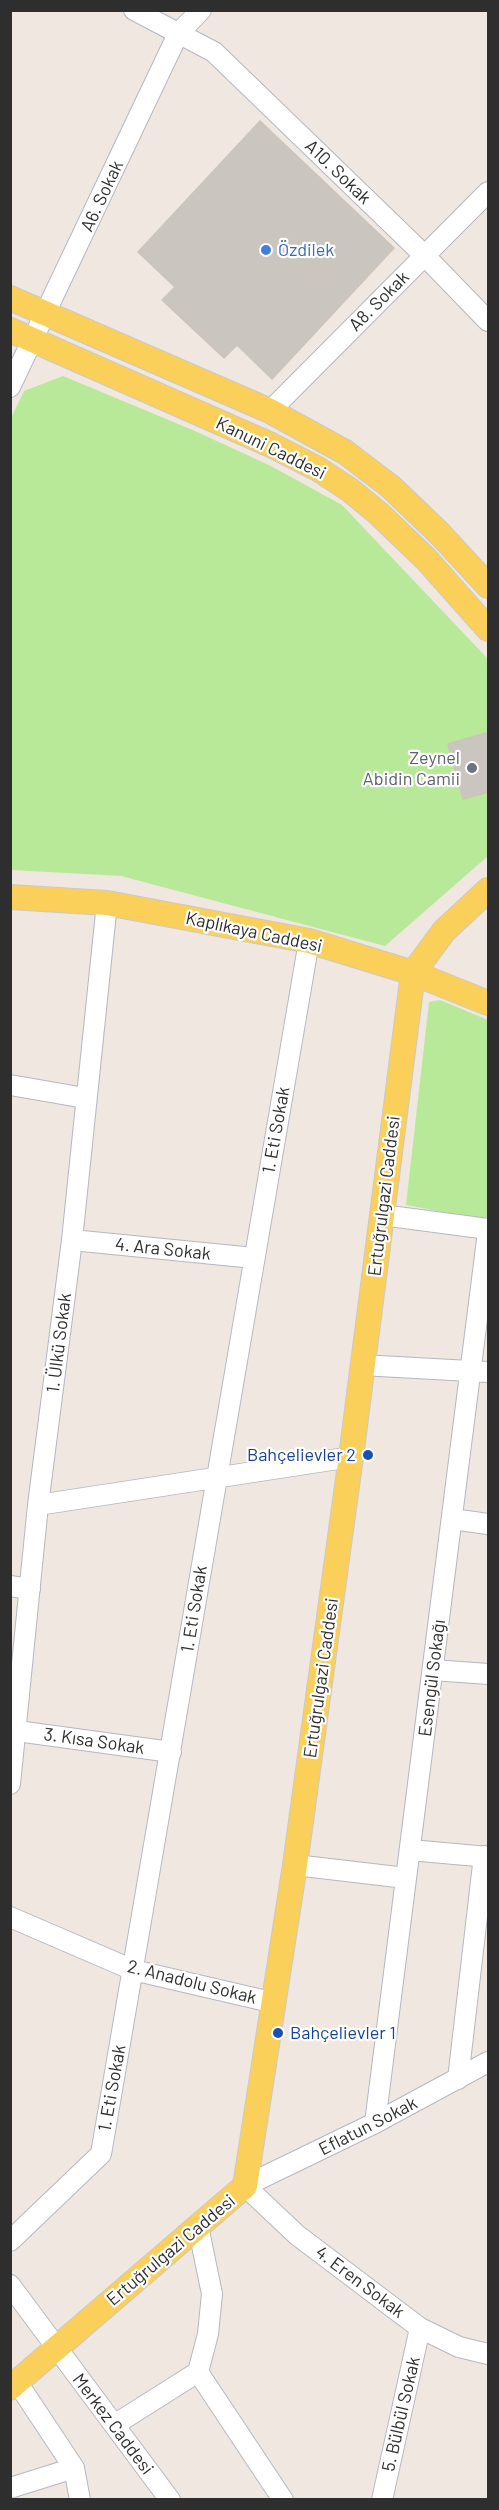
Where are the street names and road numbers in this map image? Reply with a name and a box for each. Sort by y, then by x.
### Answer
street label: A10. Sokak [301,135,375,209]
street label: A6. Sokak [76,157,128,235]
street label: A8. Sokak [344,266,414,336]
street label: Kanuni Caddesi [212,412,330,484]
street label: Kaplıkaya Caddesi [184,907,324,957]
street label: 1. Eti Sokak [258,1085,294,1175]
street label: Ertuğrulgazi Caddesi [363,1115,405,1277]
street label: 4. Ara Sokak [114,1233,212,1265]
street label: 1. Ülkü Sokak [42,1292,76,1394]
street label: 1. Eti Sokak [176,1564,212,1654]
street label: Ertuğrulgazi Caddesi [299,1597,343,1759]
street label: Esengül Sokağı [414,1618,450,1738]
street label: 3. Kısa Sokak [42,1723,146,1759]
street label: 2. Anadolu Sokak [125,1955,259,2009]
street label: 1. Eti Sokak [94,2043,130,2133]
street label: Eflatun Sokak [315,2092,421,2160]
street label: Ertuğrulgazi Caddesi [102,2190,240,2310]
street label: 4. Eren Sokak [311,2241,409,2323]
street label: 5. Bülbül Sokak [377,2354,425,2474]
street label: Merkez Caddesi [68,2369,158,2479]

